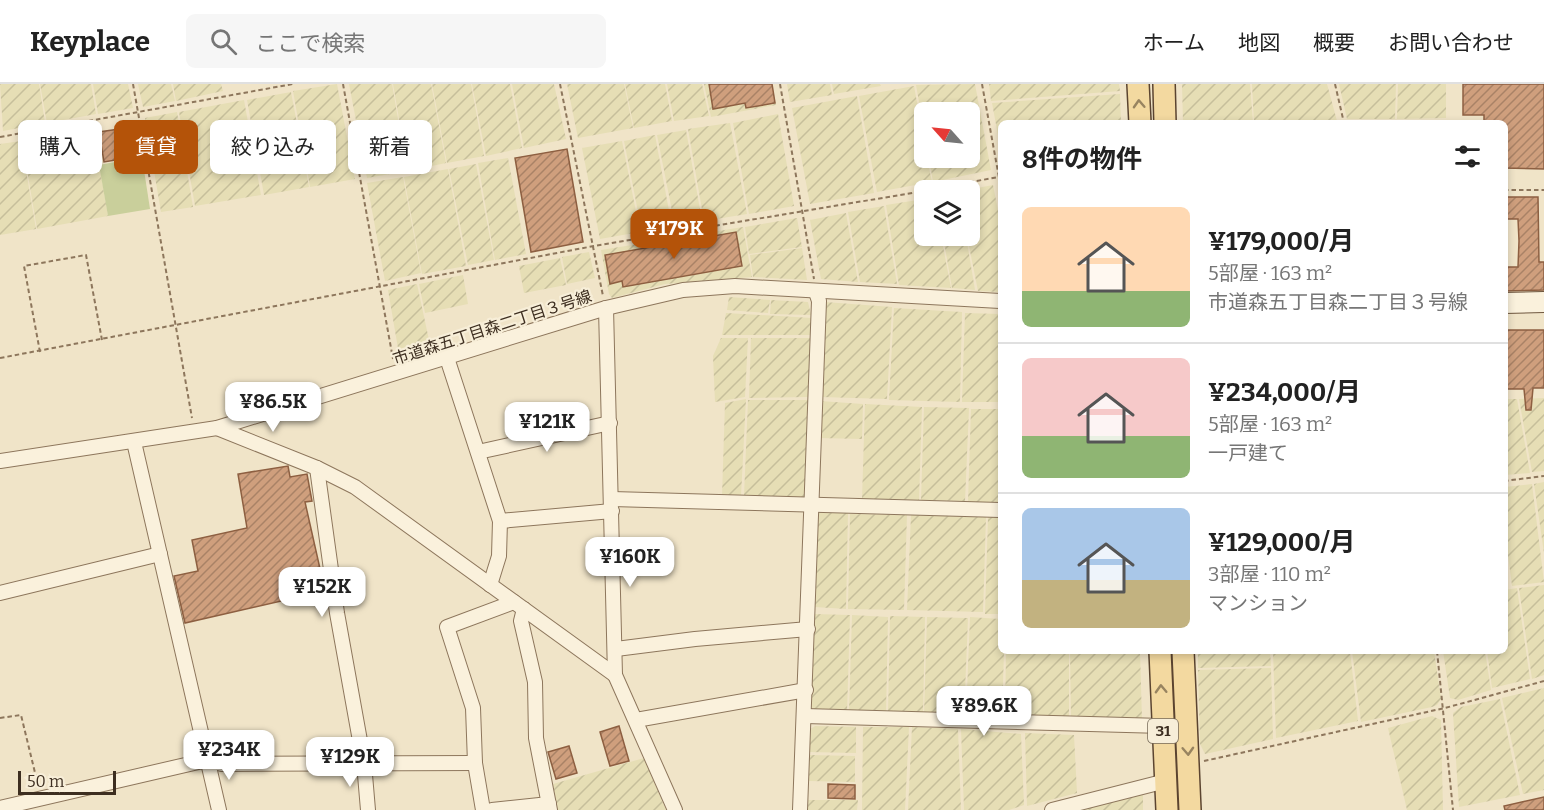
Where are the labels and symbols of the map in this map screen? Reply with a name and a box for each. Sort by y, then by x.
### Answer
one-way arrow [1132,99,1145,108]
north arrow [914,102,980,168]
pin: ¥179K [632,209,716,260]
street label: 市道森五丁目森二丁目３号線 [390,286,594,369]
pin: ¥86.5K [224,382,322,433]
pin: ¥121K [505,402,589,453]
pin: ¥160K [588,537,672,588]
pin: ¥152K [280,567,364,618]
one-way arrow [1155,684,1168,693]
pin: ¥89.6K [935,686,1033,737]
road number: 31 [1148,719,1178,743]
pin: ¥234K [187,730,271,781]
pin: ¥129K [308,737,392,788]
one-way arrow [1182,747,1195,756]
scale bar [18,768,116,796]

